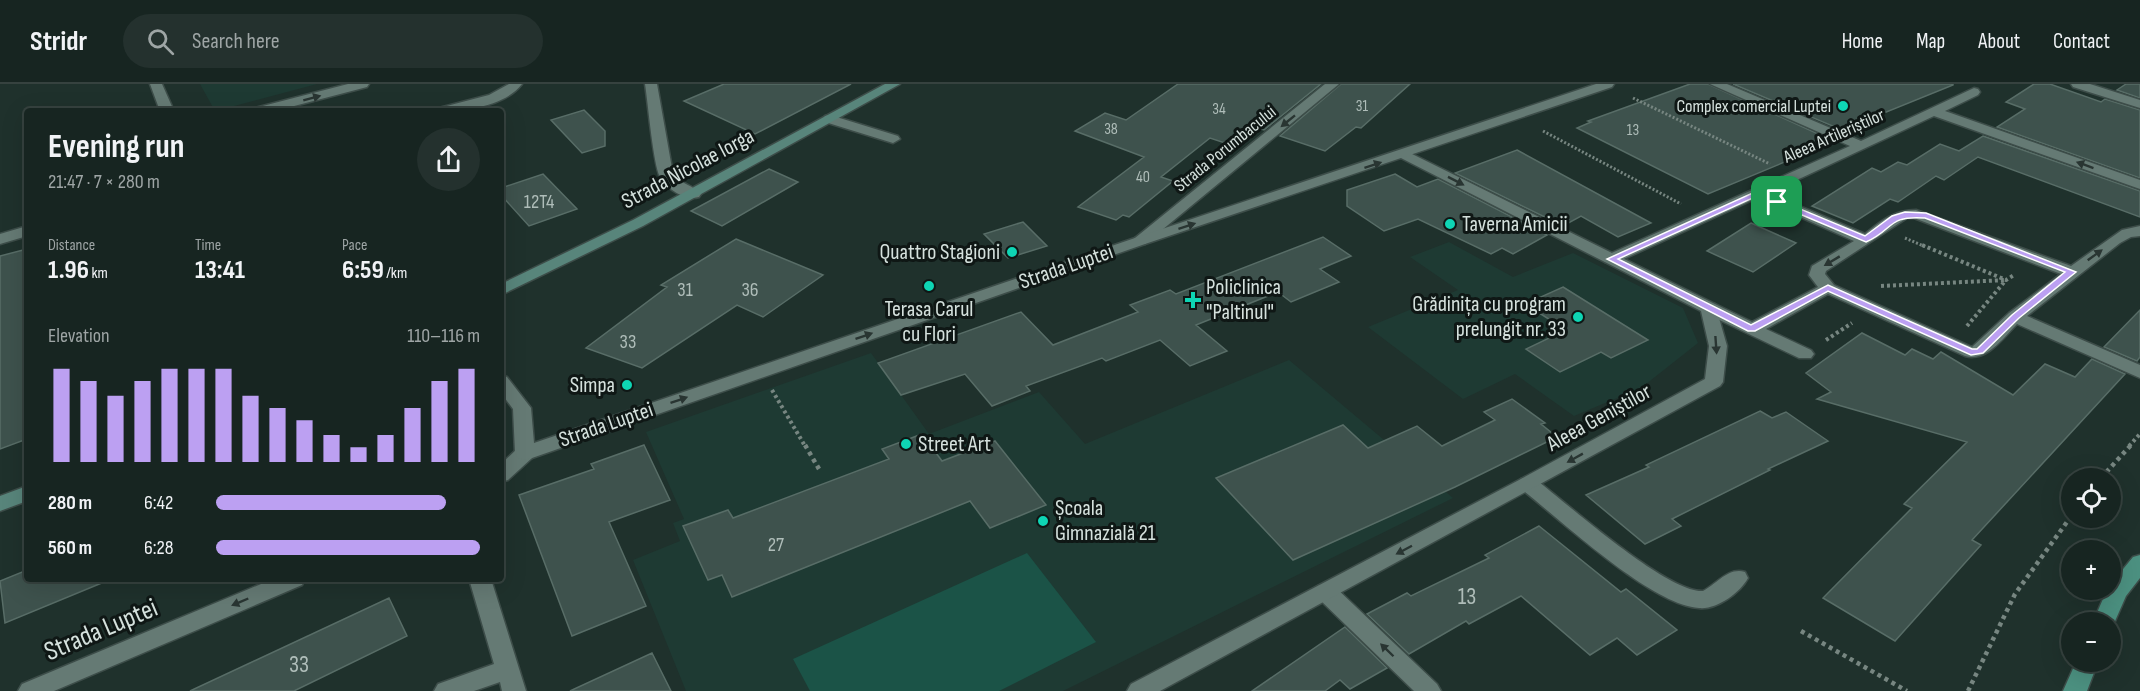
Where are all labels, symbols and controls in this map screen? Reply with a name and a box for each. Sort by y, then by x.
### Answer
search box [123,14,543,68]
text: Stridr [30,25,87,58]
icon: search [144,25,177,58]
text: Search here [192,28,280,55]
text: Home [1842,29,1883,54]
text: Map [1916,29,1945,54]
text: About [1978,29,2020,54]
text: Contact [2053,29,2110,54]
one-way arrow [303,92,321,102]
place label: Complex comercial Luptei [1676,96,1831,117]
house number: 31 [1356,97,1369,116]
marker: Complex comercial Luptei [1836,99,1850,113]
house number: 34 [1212,100,1226,119]
street label: Strada Porumbacului [1170,102,1280,196]
street label: Aleea Artileriștilor [1779,104,1888,168]
one-way arrow [1280,114,1295,126]
house number: 38 [1104,120,1118,139]
house number: 13 [1627,121,1639,140]
street label: Strada Nicolae Iorga [617,123,759,215]
text: Evening run [48,127,184,167]
button: share [417,128,480,191]
one-way arrow [1364,160,1382,169]
one-way arrow [2076,160,2094,170]
house number: 40 [1136,168,1150,187]
text: 21:47 · 7 × 280 m [48,170,160,194]
one-way arrow [1448,176,1465,185]
pin [1751,176,1802,227]
icon: arrive [1760,185,1793,218]
house number: 12T4 [524,190,554,214]
place label: Taverna Amicii [1462,211,1568,238]
marker: Taverna Amicii [1443,217,1457,231]
one-way arrow [1178,220,1196,230]
text: Distance [48,236,95,255]
text: Time [195,236,221,255]
text: Pace [342,236,367,255]
street label: Strada Luptei [1015,238,1117,296]
place label: Quattro Stagioni [880,239,1000,266]
marker: Quattro Stagioni [1005,245,1019,259]
one-way arrow [2087,249,2102,261]
text: 1.96 [48,255,89,286]
text: 13:41 [195,255,245,286]
text: 6:59 [342,255,384,286]
one-way arrow [1824,255,1840,266]
text: km [89,264,108,283]
text: /km [384,264,407,283]
place label: Policlinica "Paltinul" [1206,274,1281,326]
house number: 31 [677,278,693,302]
house number: 36 [741,278,759,302]
marker: Terasa Carul cu Flori [922,279,936,293]
marker: Policlinica "Paltinul" [1184,291,1202,309]
place label: Grădinița cu program prelungit nr. 33 [1412,291,1566,343]
place label: Terasa Carul cu Flori [885,296,973,348]
marker: Grădinița cu program prelungit nr. 33 [1571,310,1585,324]
text: Elevation [48,324,110,348]
text: 110–116 m [407,324,480,348]
house number: 33 [620,330,636,354]
one-way arrow [855,331,873,341]
one-way arrow [1711,336,1721,355]
place label: Simpa [570,372,615,399]
marker: Simpa [620,378,634,392]
street label: Aleea Geniștilor [1541,378,1656,458]
one-way arrow [670,394,688,404]
street label: Strada Luptei [555,396,657,454]
place label: Street Art [918,431,991,458]
marker: Street Art [899,437,913,451]
one-way arrow [1566,453,1583,463]
map controls [2061,468,2121,672]
button: locate [2061,468,2121,528]
text: 280 m [48,491,92,515]
text: 6:42 [144,491,173,515]
place label: Școala Gimnazială 21 [1055,495,1156,547]
marker: Școala Gimnazială 21 [1036,514,1050,528]
house number: 27 [768,533,784,557]
text: 560 m [48,536,92,560]
text: 6:28 [144,536,174,560]
button: + [2061,540,2121,600]
one-way arrow [1395,546,1412,555]
house number: 13 [1458,582,1476,611]
street label: Strada Luptei [40,592,162,668]
one-way arrow [231,598,249,607]
button: − [2061,612,2121,672]
one-way arrow [1381,644,1395,658]
house number: 33 [289,650,309,679]

